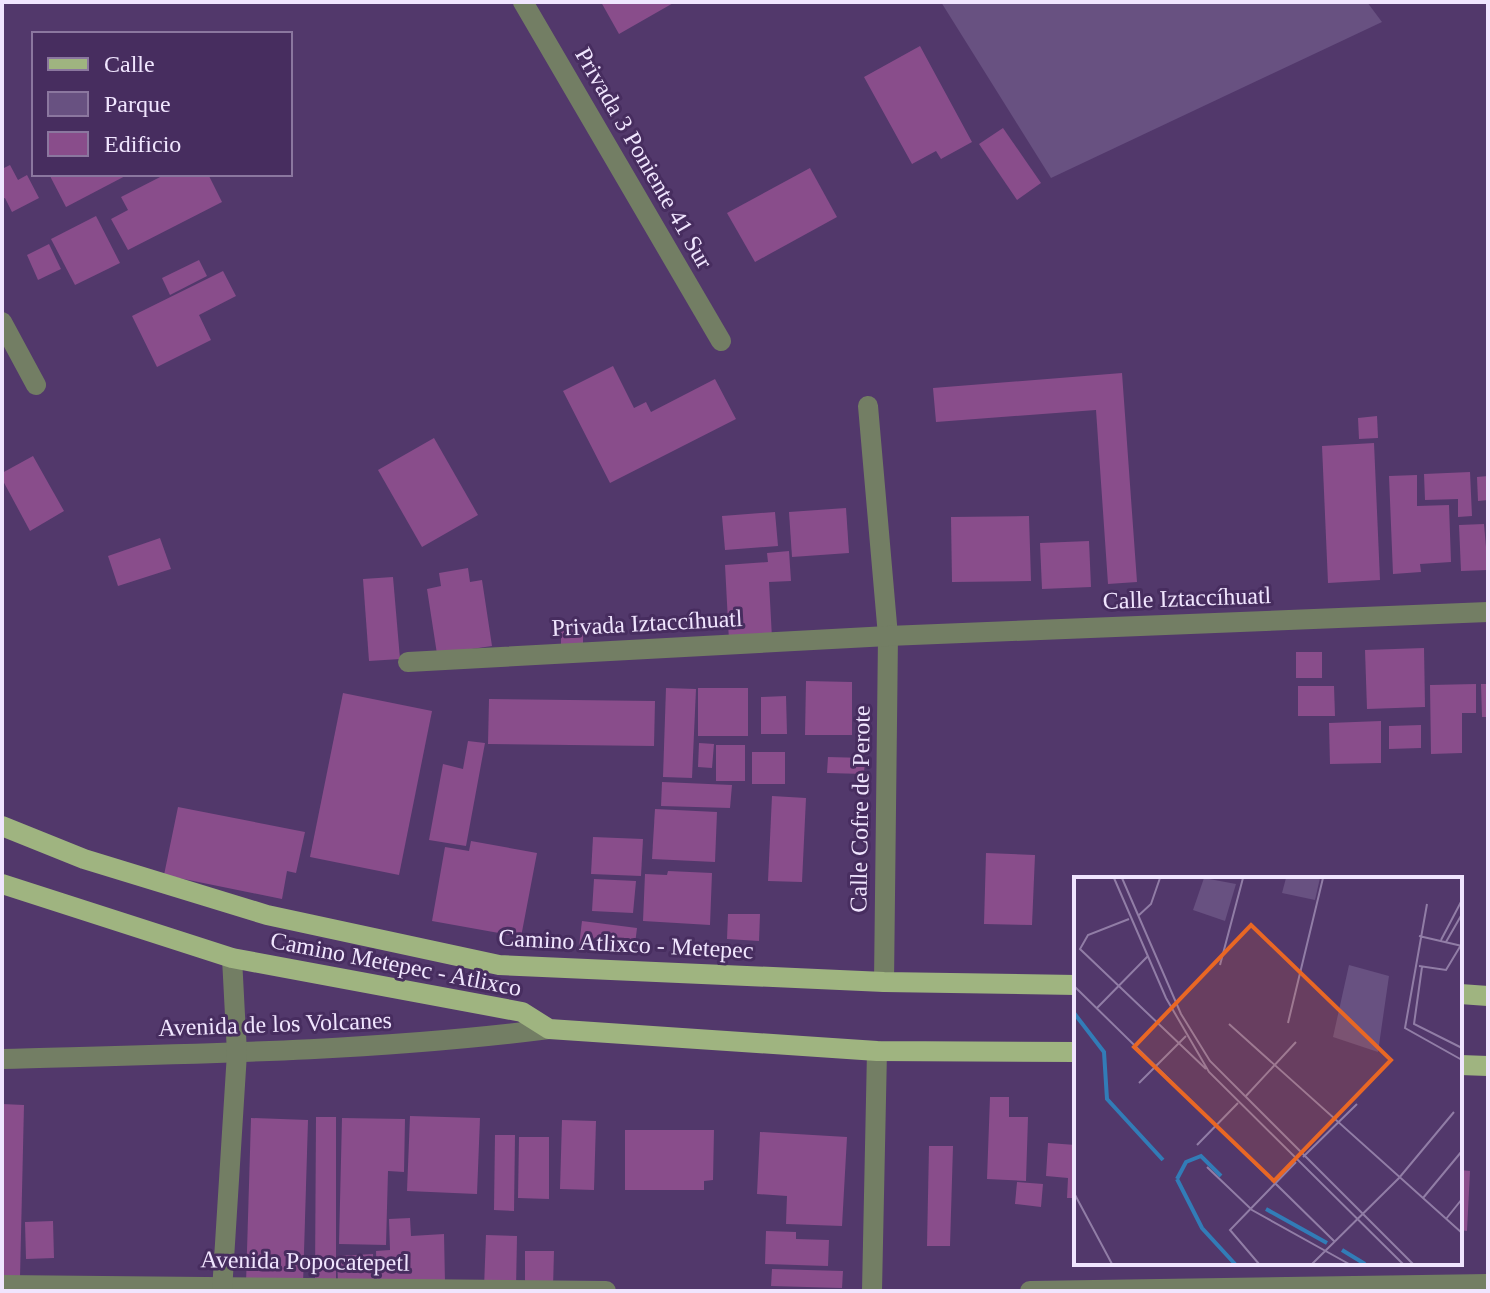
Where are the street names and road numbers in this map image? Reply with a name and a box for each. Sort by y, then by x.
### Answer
street label: Privada 3 Poniente 41 Sur [570,43,718,273]
street label: Calle Iztaccíhuatl [1102,582,1272,614]
street label: Privada Iztaccíhuatl [551,605,743,641]
street label: Calle Cofre de Perote [845,705,875,913]
street label: Camino Atlixco - Metepec [498,924,754,964]
street label: Camino Metepec - Atlixco [268,927,524,1001]
street label: Avenida de los Volcanes [158,1007,392,1041]
street label: Avenida Popocatepetl [200,1246,410,1276]

